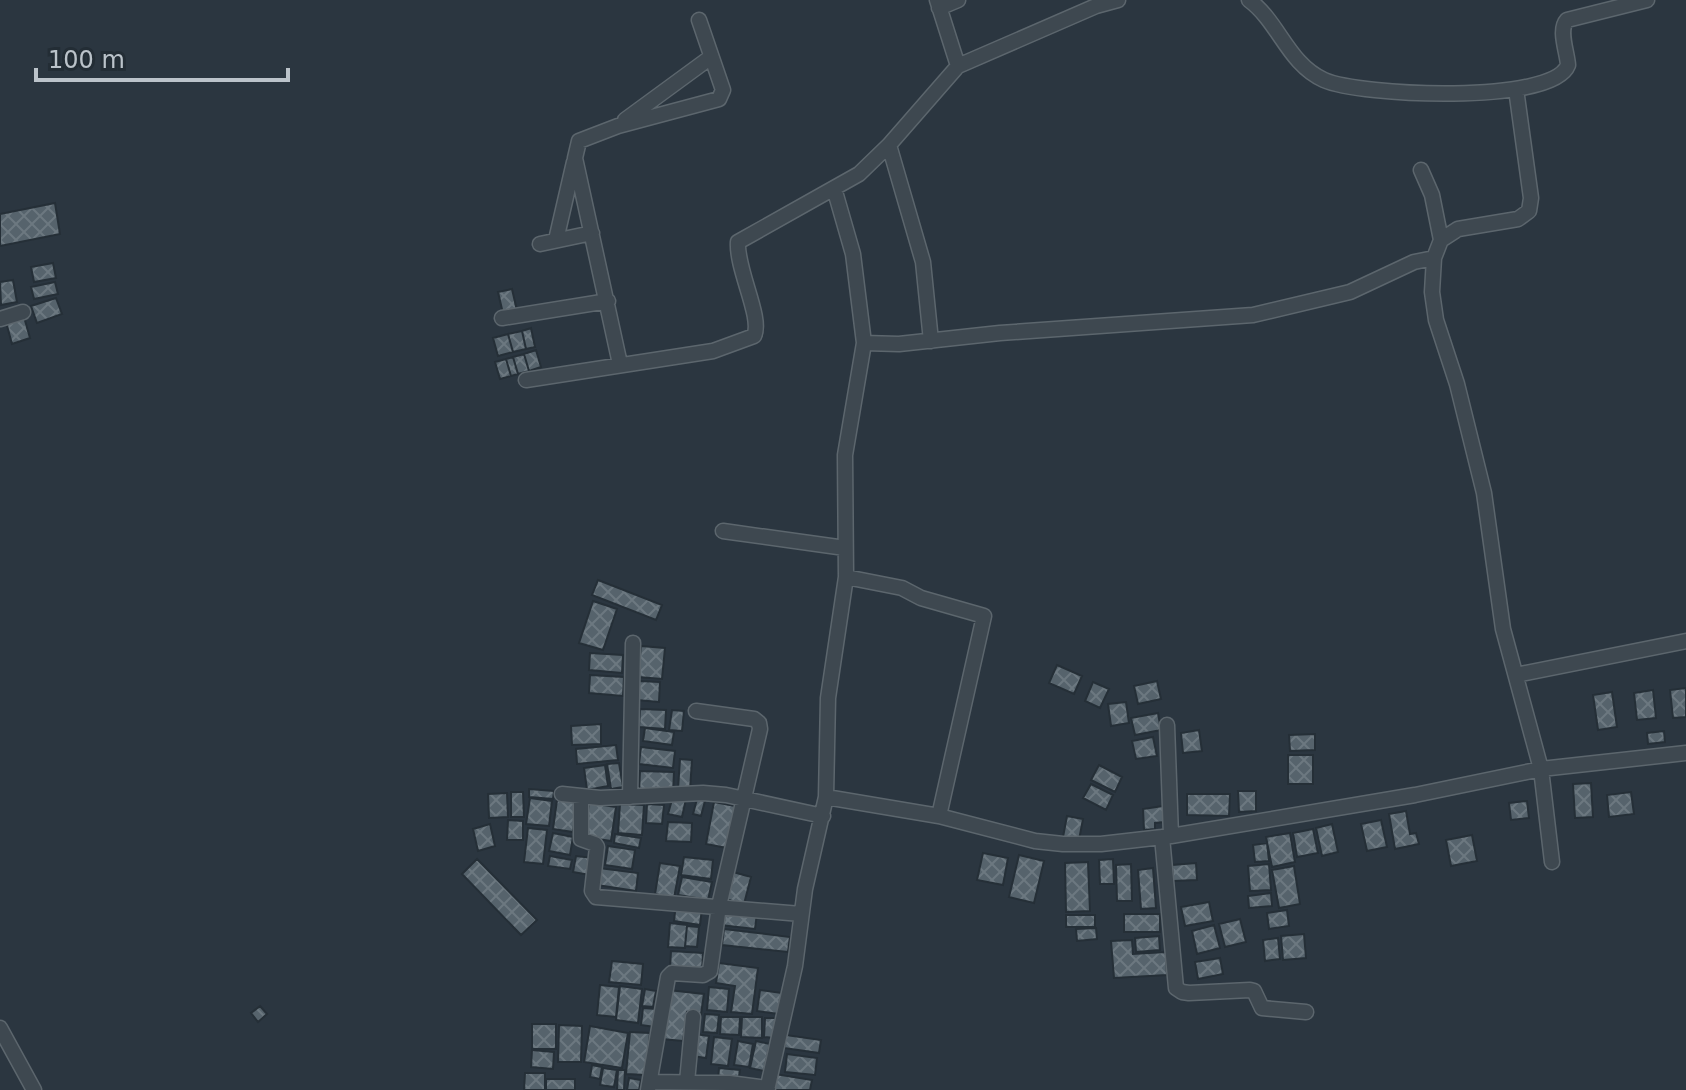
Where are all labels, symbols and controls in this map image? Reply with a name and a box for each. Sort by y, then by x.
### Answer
scale bar [36,32,288,82]
text: 100 m [48,46,125,74]

